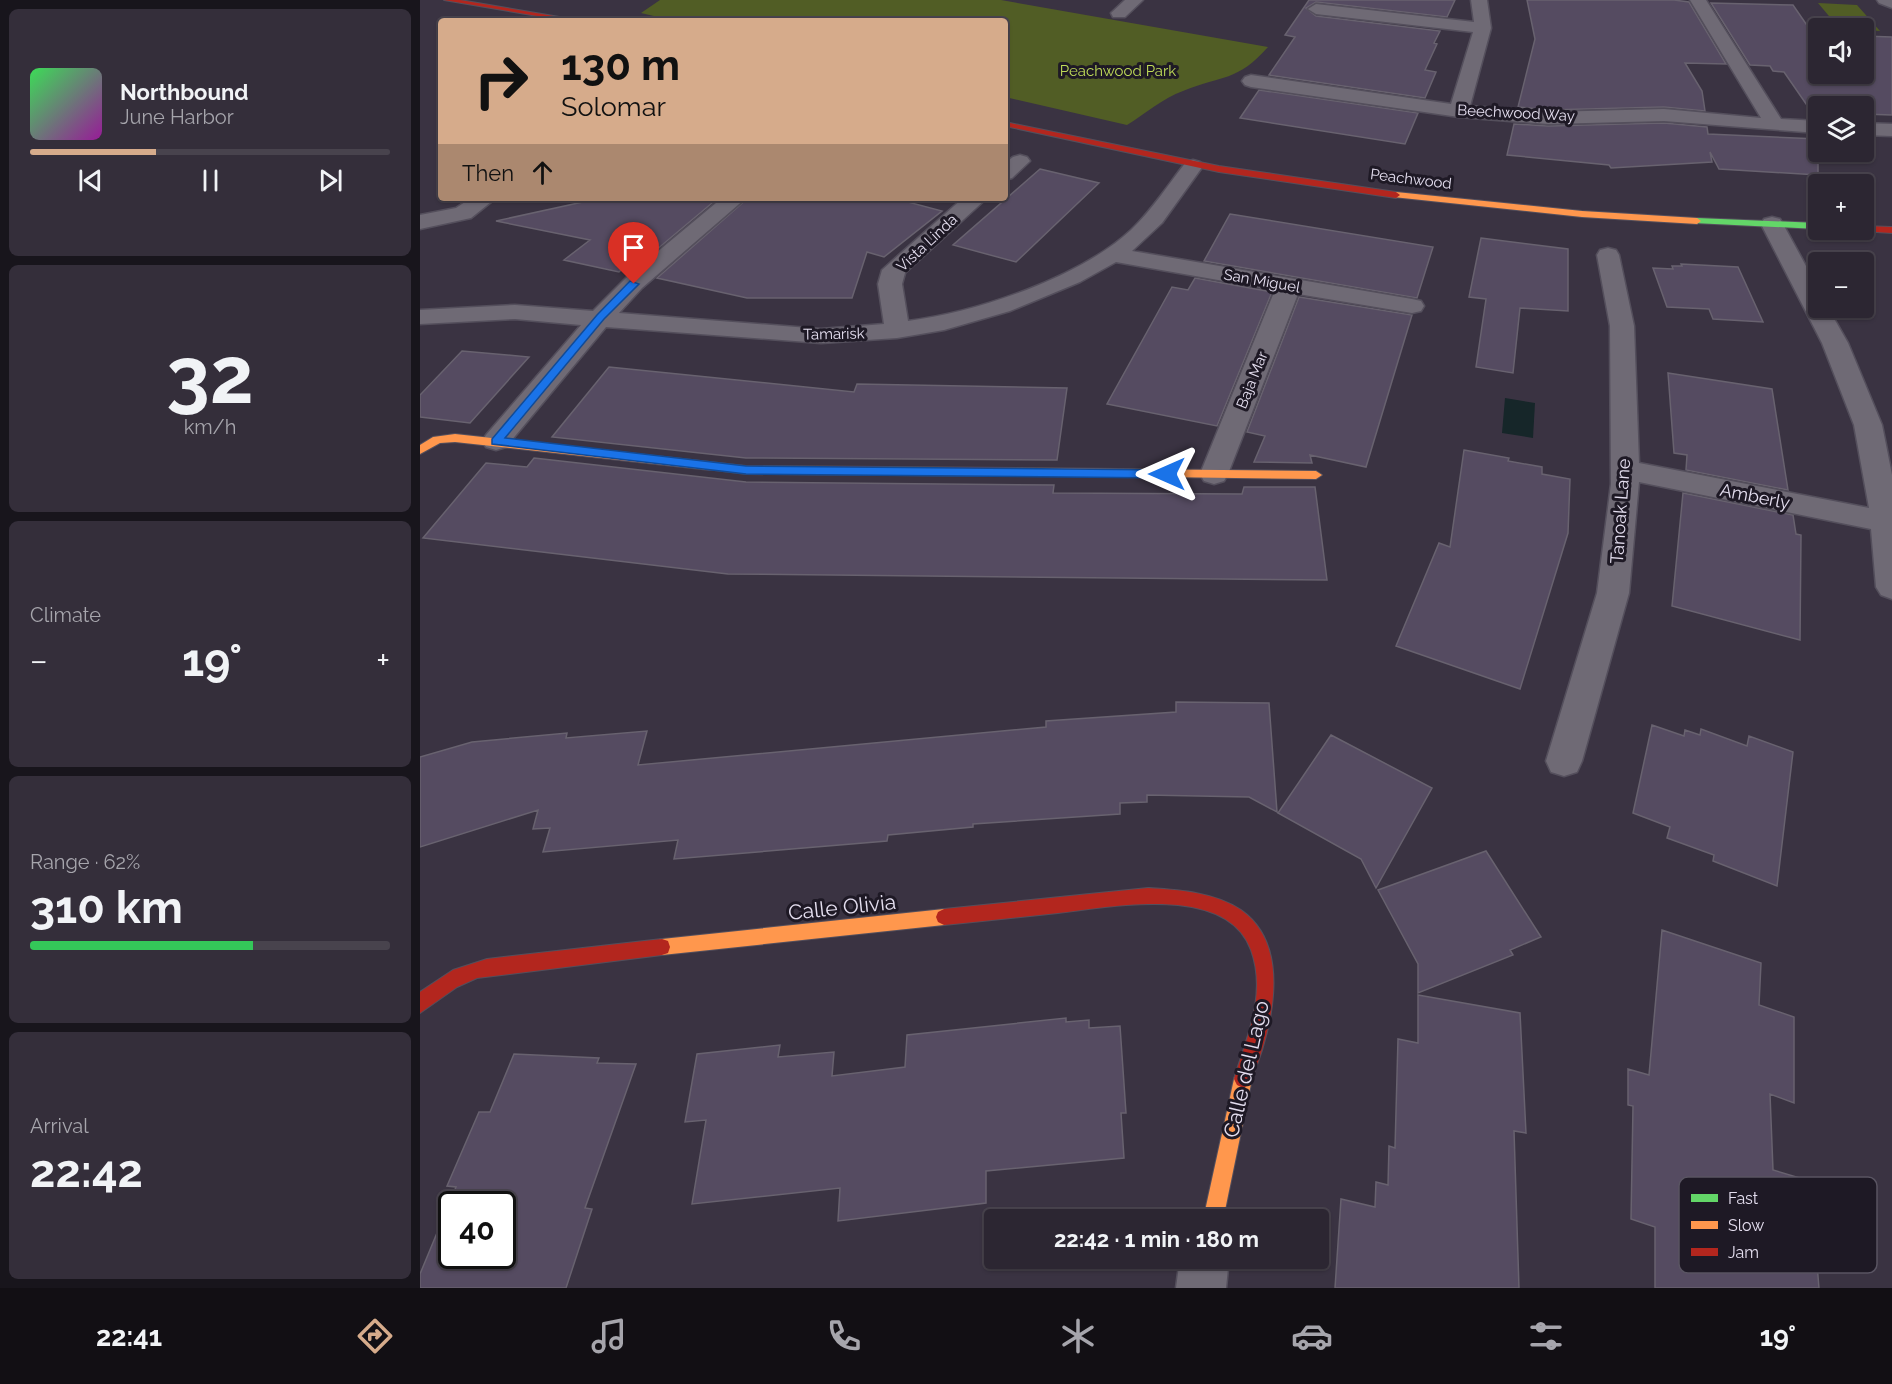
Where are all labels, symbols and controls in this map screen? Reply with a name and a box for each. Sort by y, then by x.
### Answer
map controls [1808,18,1874,318]
button: sound [1808,18,1874,84]
text: 130 m [561,41,680,90]
icon: right [462,42,540,120]
park label: Peachwood Park [1060,62,1176,80]
text: Northbound [120,79,249,105]
text: Solomar [561,91,666,122]
button: layers [1808,96,1874,162]
street label: Beechwood Way [1457,101,1575,125]
text: June Harbor [120,105,234,129]
icon: ahead [526,156,559,189]
text: Then [462,160,514,186]
icon: previous [74,164,107,197]
icon: pause [194,164,227,197]
icon: next [314,164,347,197]
street label: Peachwood [1369,165,1453,193]
button: + [1808,174,1874,240]
street label: Vista Linda [893,211,961,275]
pin [608,222,659,284]
icon: arrive [617,231,650,264]
button: − [1808,252,1874,318]
street label: San Miguel [1222,265,1303,297]
street label: Tamarisk [803,324,865,344]
text: 32 [166,330,254,421]
street label: Baja Mar [1232,348,1272,411]
text: km/h [184,415,236,439]
position arrow [1135,442,1199,506]
street label: Tanoak Lane [1606,457,1634,564]
street label: Amberly [1718,479,1792,513]
text: Climate [30,603,101,627]
text: 19° [182,634,242,687]
text: − [30,641,48,680]
text: + [376,641,390,680]
text: Range · 62% [30,850,140,874]
text: 310 km [30,881,183,934]
street label: Calle Olivia [787,889,897,925]
street label: Calle del Lago [1218,998,1274,1140]
text: Arrival [30,1114,89,1138]
text: 22:42 [30,1145,143,1198]
legend [1679,1177,1877,1273]
text: Fast [1728,1189,1759,1208]
speed limit sign: 40 [438,1191,516,1269]
text: Slow [1728,1216,1764,1235]
text: 22:42 · 1 min · 180 m [1054,1226,1259,1252]
text: Jam [1728,1243,1759,1262]
icon: directions [354,1315,396,1357]
icon: music [588,1315,630,1357]
icon: phone [823,1315,865,1357]
icon: climate [1057,1315,1099,1357]
icon: car [1291,1315,1333,1357]
icon: filters [1525,1315,1567,1357]
text: 22:41 [96,1321,162,1352]
text: 19° [1760,1321,1796,1352]

